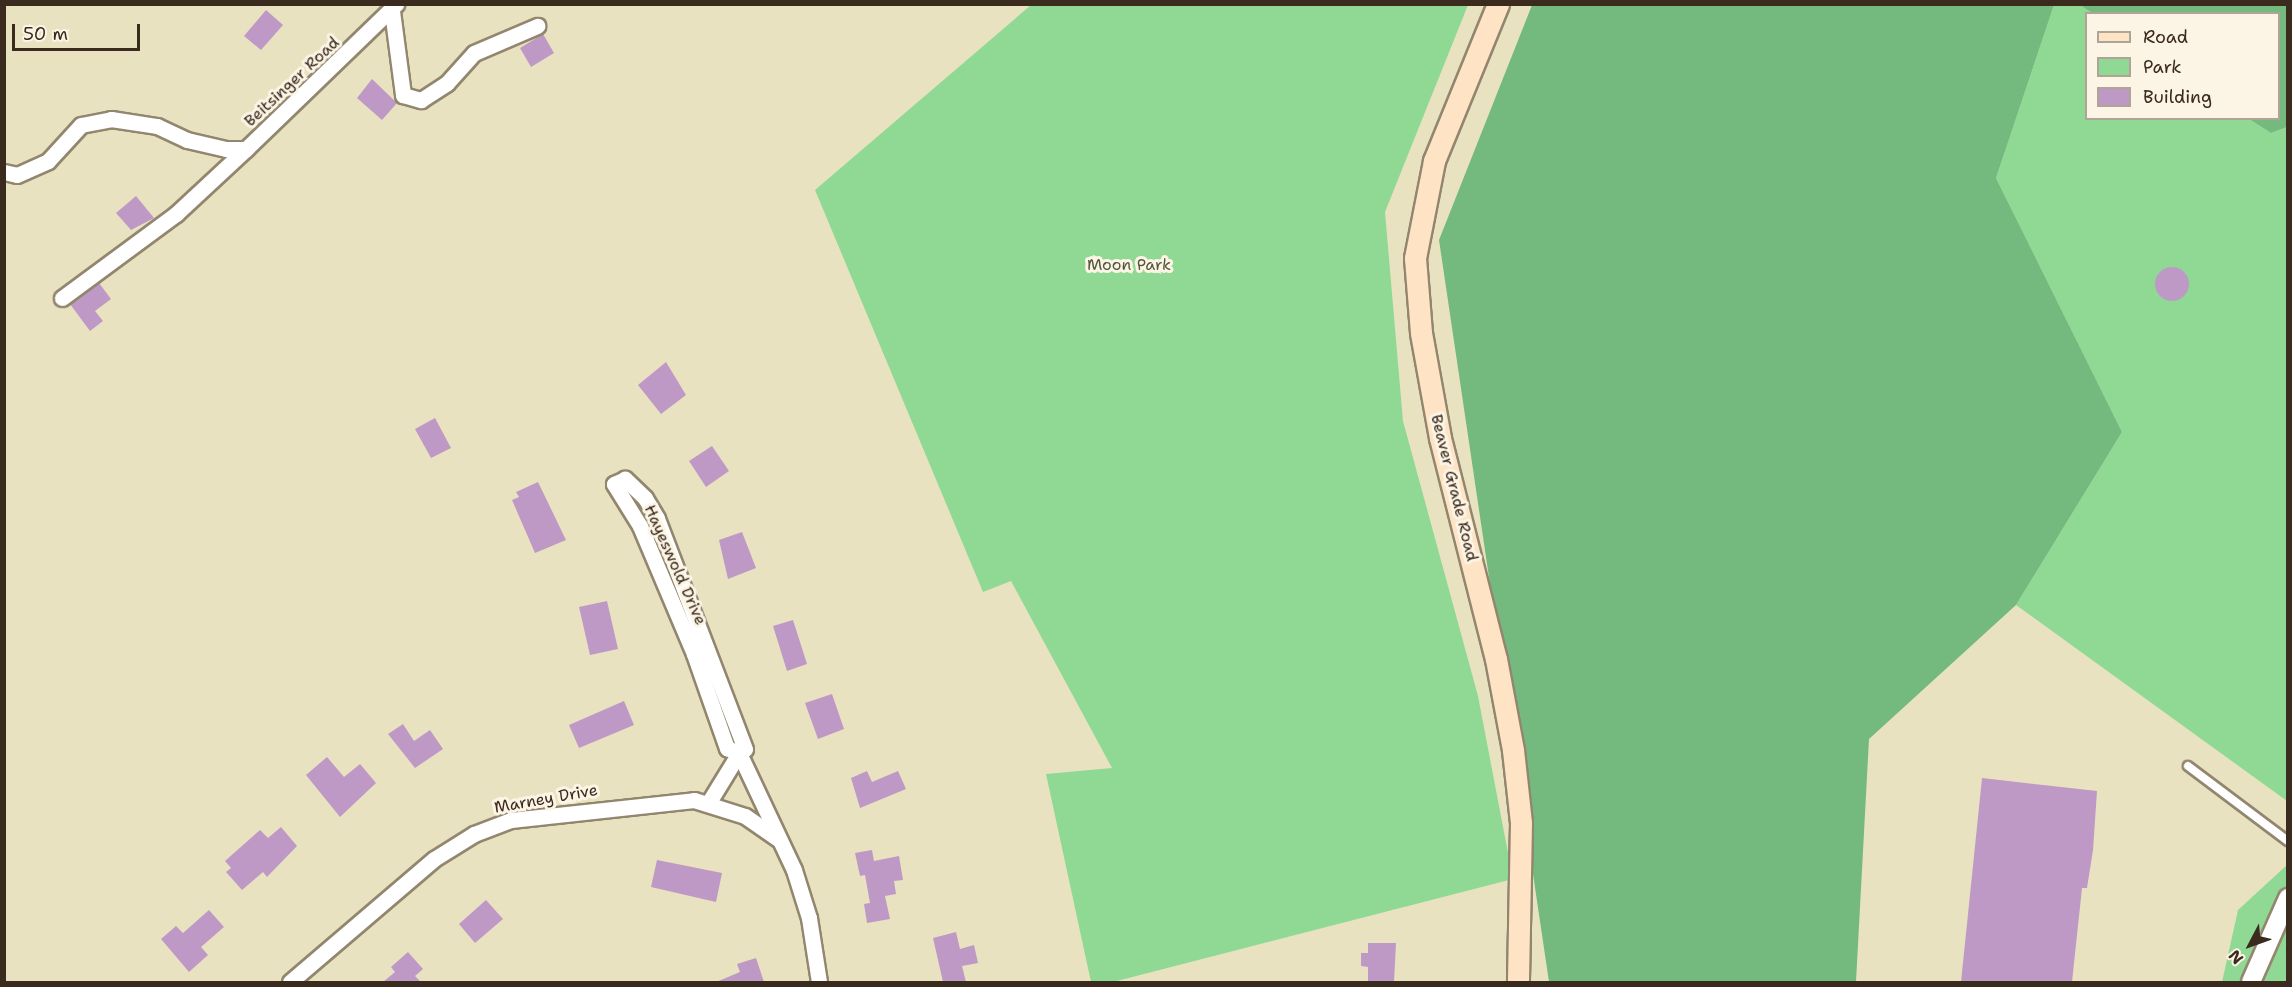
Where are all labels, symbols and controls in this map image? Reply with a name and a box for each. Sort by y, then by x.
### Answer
scale bar [15,12,142,50]
legend [2085,12,2280,120]
text: 50 m [23,22,68,46]
text: Road [2143,25,2188,49]
street label: Beitsinger Road [241,33,343,131]
text: Park [2143,55,2182,79]
text: Building [2143,85,2212,109]
park label: Moon Park [1087,255,1171,275]
street label: Beaver Grade Road [1426,413,1482,563]
street label: Hayeswold Drive [640,502,710,628]
street label: Marney Drive [493,780,599,818]
north arrow [2220,915,2280,975]
text: N [2224,945,2248,969]

